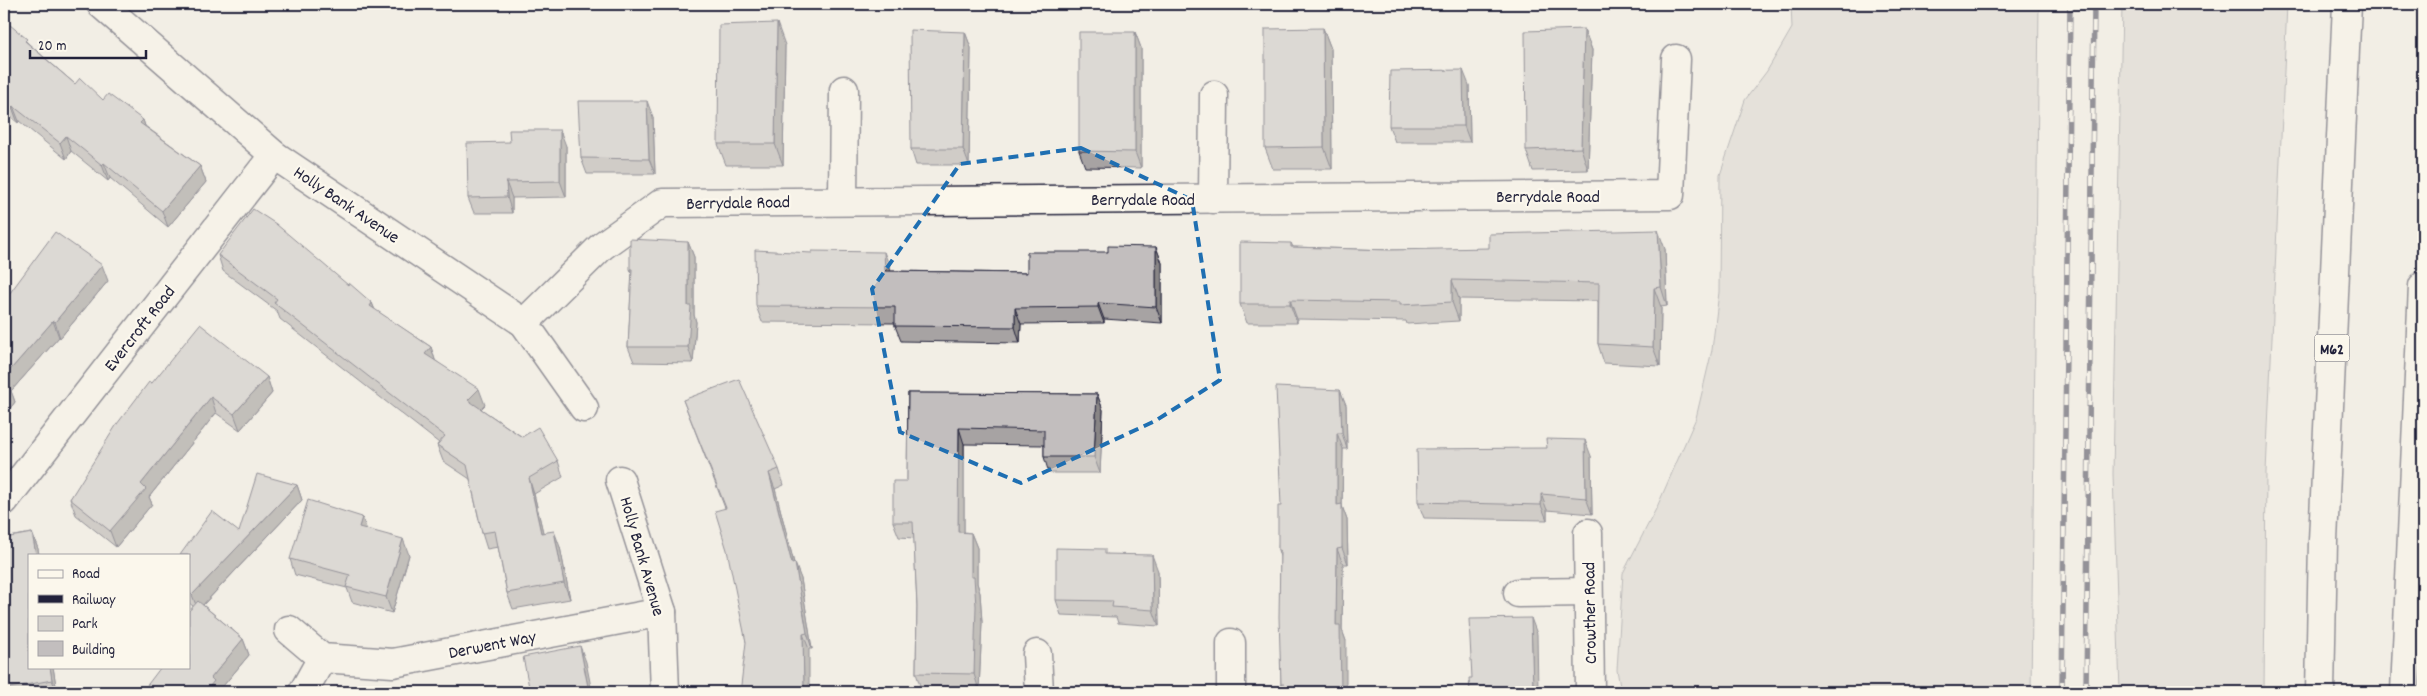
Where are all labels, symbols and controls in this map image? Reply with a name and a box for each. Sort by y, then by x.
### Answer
scale bar [30,28,146,60]
text: 20 m [38,36,66,58]
street label: Holly Bank Avenue [288,161,404,251]
street label: Berrydale Road [1496,186,1600,211]
street label: Berrydale Road [1091,189,1195,214]
street label: Berrydale Road [686,191,790,218]
street label: Evercroft Road [99,281,183,378]
road number: M62 [2314,334,2350,362]
street label: Holly Bank Avenue [612,494,670,619]
legend [28,554,190,668]
street label: Crowther Road [1578,562,1605,664]
text: Road [72,564,100,586]
text: Railway [72,590,116,612]
text: Park [72,614,98,636]
street label: Derwent Way [447,626,539,667]
text: Building [72,640,115,662]

